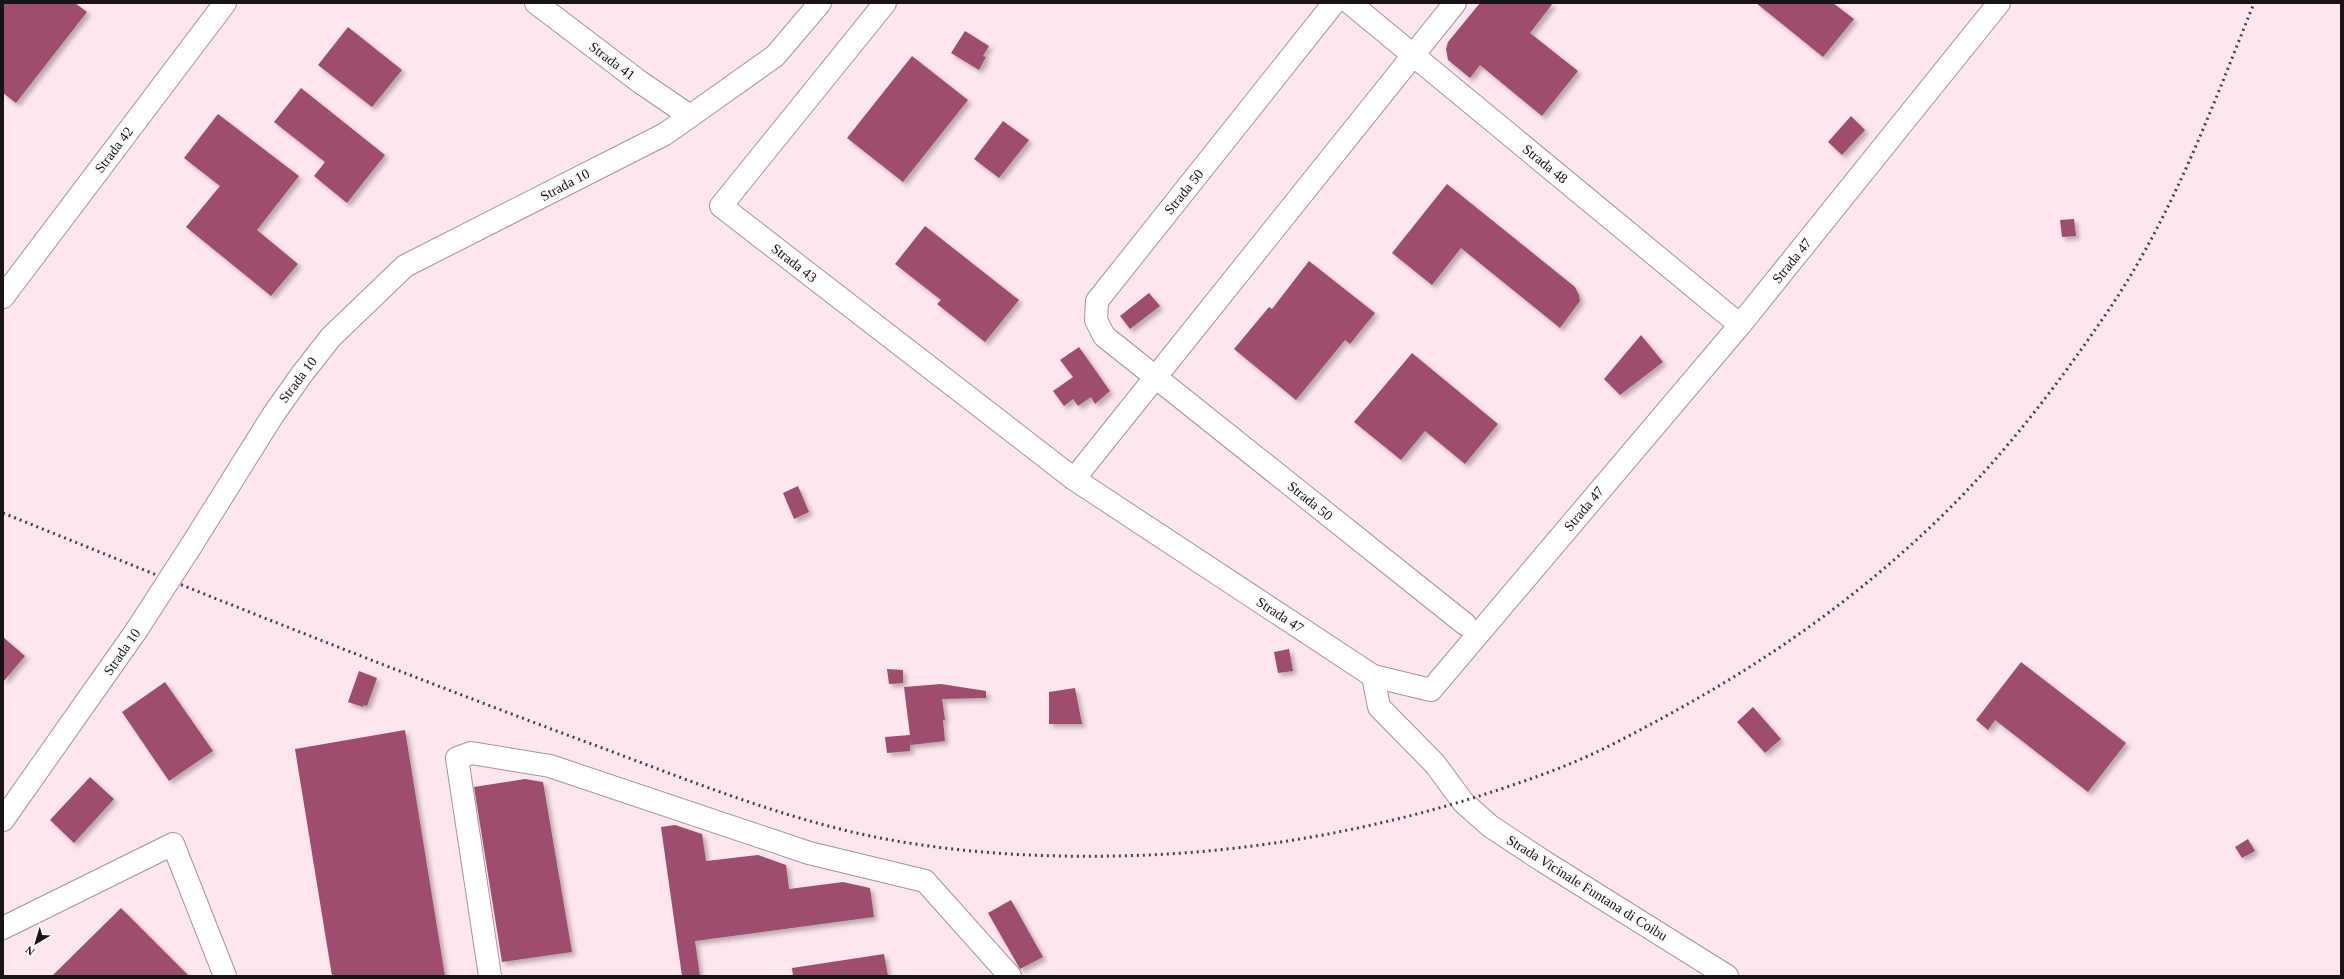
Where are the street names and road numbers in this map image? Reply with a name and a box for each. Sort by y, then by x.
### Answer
street label: Strada 41 [586,39,638,83]
street label: Strada 42 [92,124,136,176]
street label: Strada 48 [1520,141,1570,187]
street label: Strada 10 [538,166,592,204]
street label: Strada 50 [1161,167,1207,217]
street label: Strada 47 [1769,236,1815,286]
street label: Strada 43 [768,241,820,285]
street label: Strada 10 [276,354,320,406]
street label: Strada 50 [1285,478,1335,524]
street label: Strada 47 [1561,484,1607,534]
street label: Strada 47 [1254,594,1306,636]
street label: Strada 10 [101,626,143,678]
street label: Strada Vicinale Funtana di Coibu [1504,832,1670,944]

